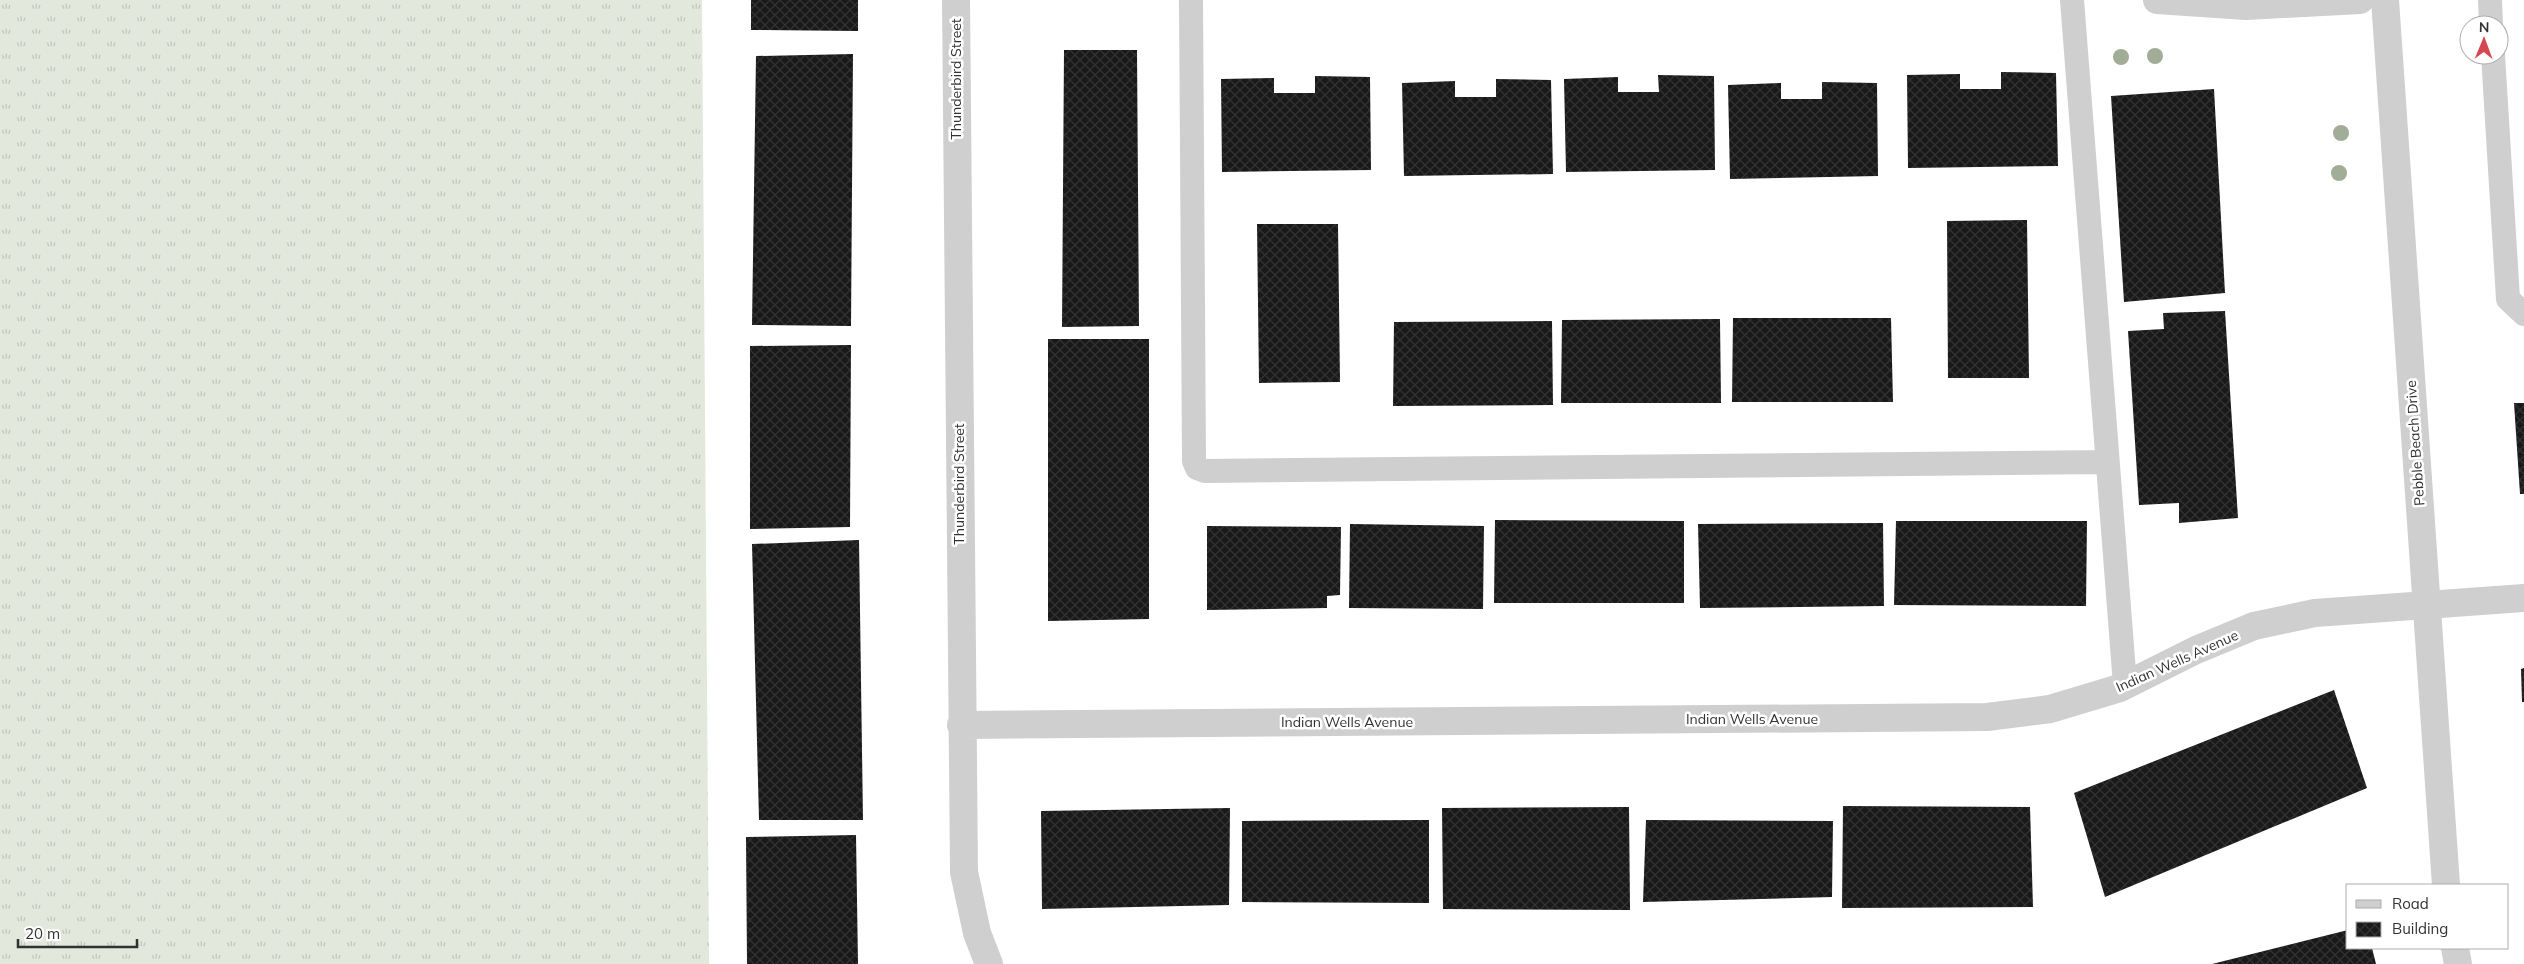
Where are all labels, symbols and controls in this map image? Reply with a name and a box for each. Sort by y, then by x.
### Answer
north arrow [2459,15,2509,65]
street label: Thunderbird Street [947,18,965,140]
text: N [2479,18,2490,36]
street label: Pebble Beach Drive [2402,380,2428,506]
street label: Thunderbird Street [950,423,968,545]
street label: Indian Wells Avenue [2113,626,2241,696]
street label: Indian Wells Avenue [1686,710,1818,728]
street label: Indian Wells Avenue [1281,713,1413,731]
legend [2346,884,2509,949]
text: Road [2392,894,2429,913]
scale bar [18,916,136,948]
text: Building [2392,919,2448,938]
text: 20 m [25,924,60,943]

